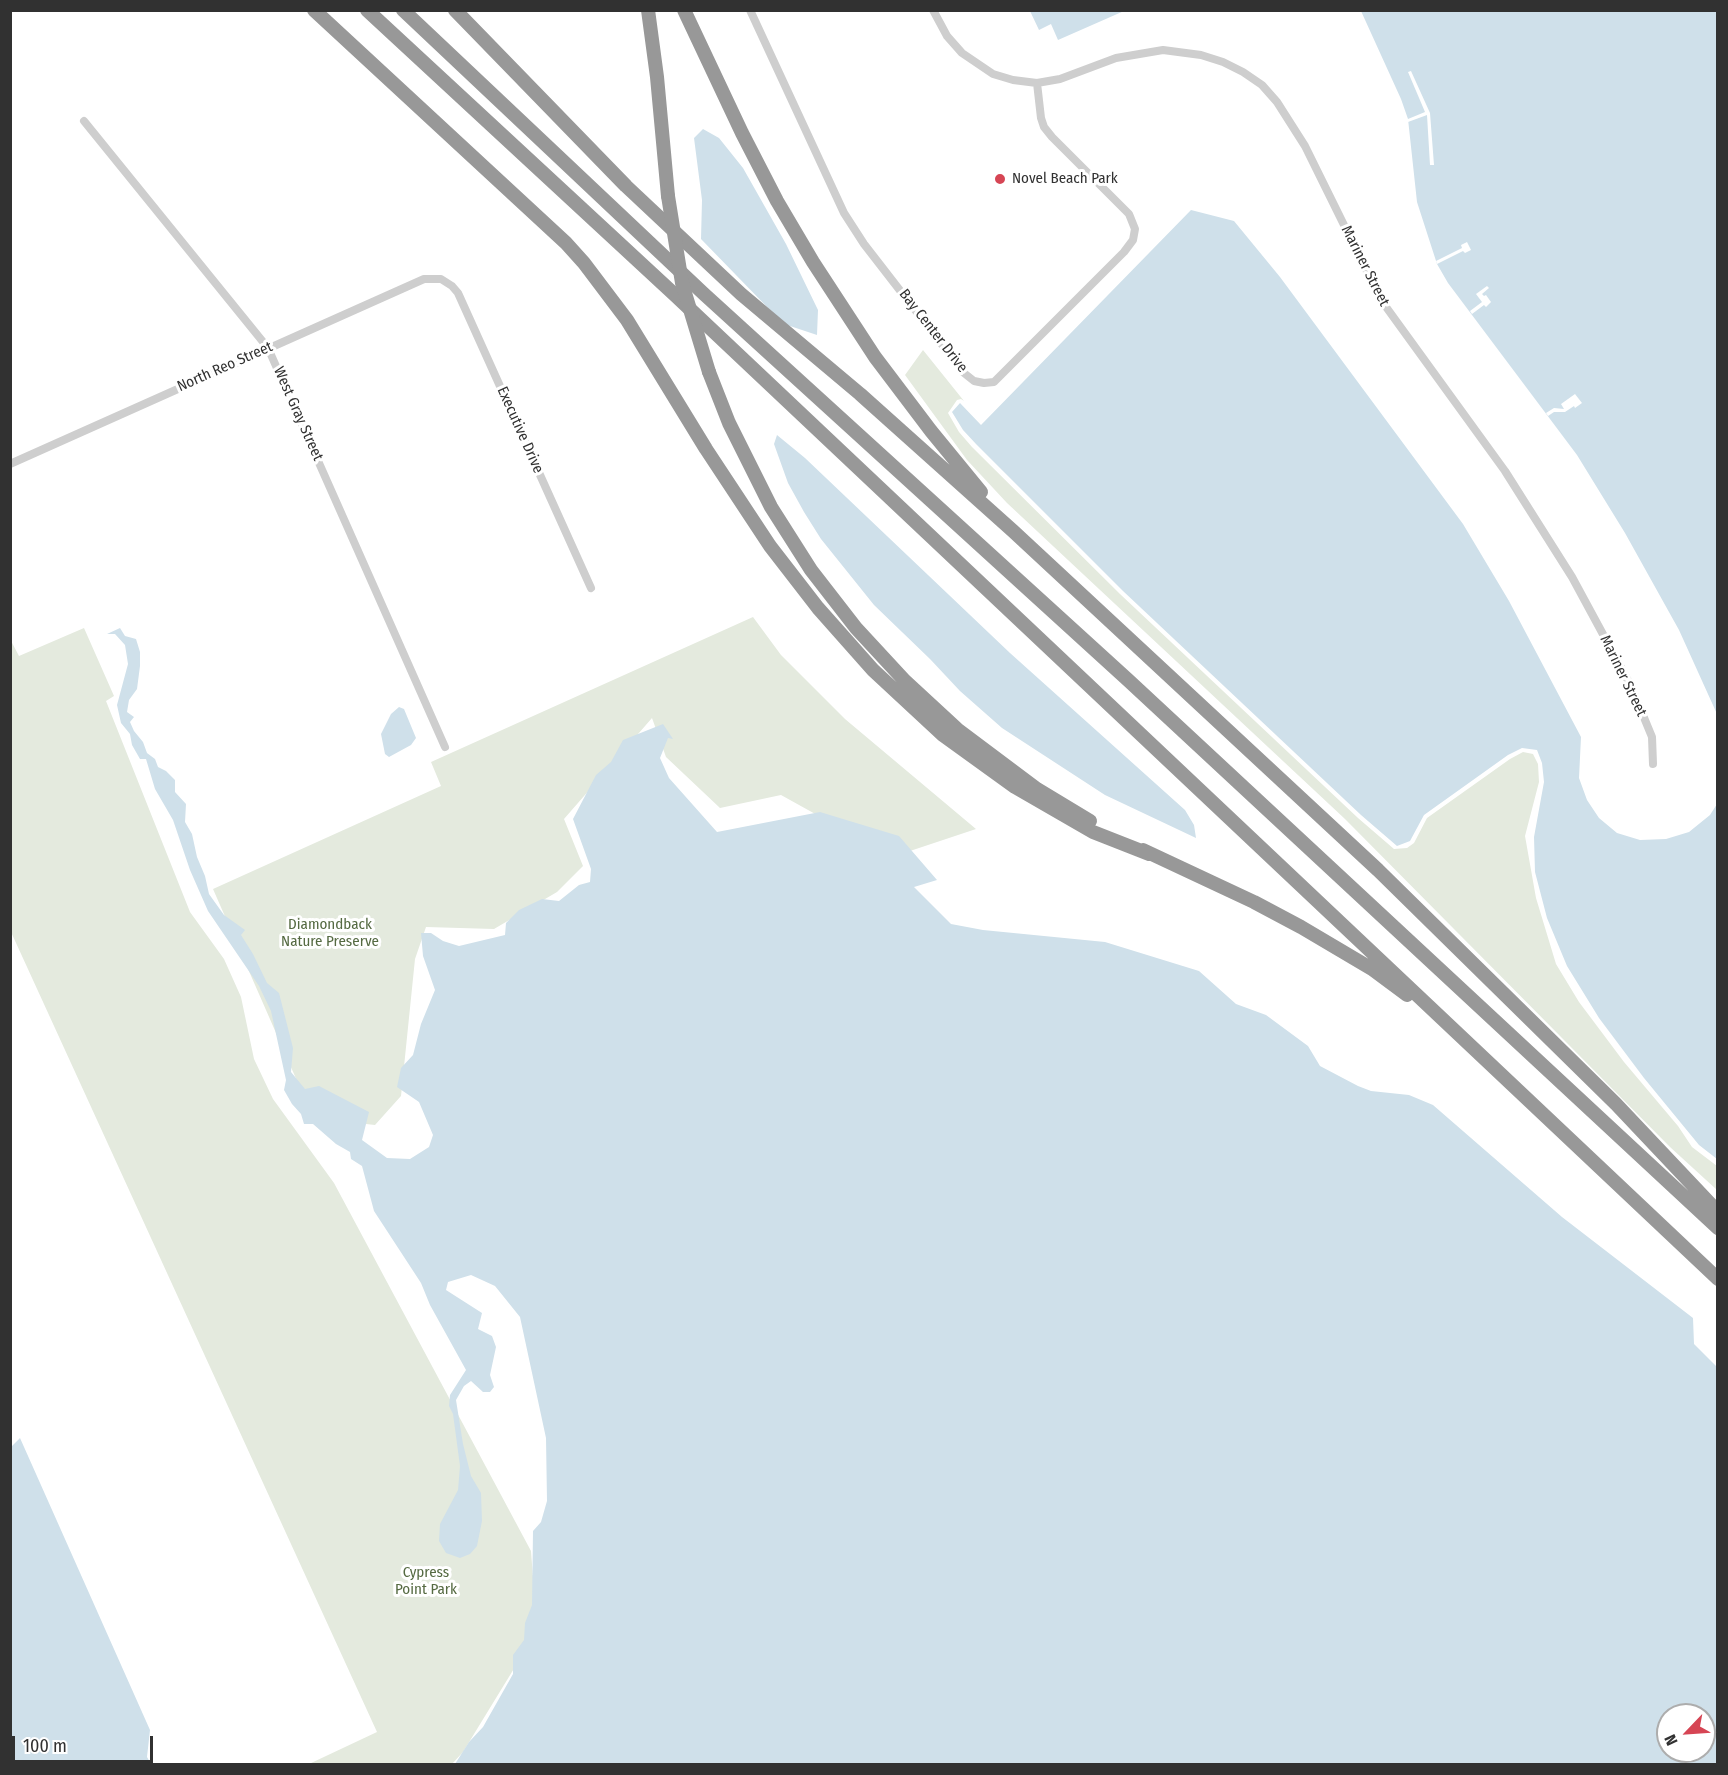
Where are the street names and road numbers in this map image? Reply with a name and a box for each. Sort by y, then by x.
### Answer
street label: Mariner Street [1337,223,1393,309]
street label: Bay Center Drive [895,286,971,376]
street label: North Reo Street [175,338,275,396]
street label: West Gray Street [269,364,327,464]
street label: Executive Drive [493,384,547,476]
street label: Mariner Street [1596,633,1650,719]

